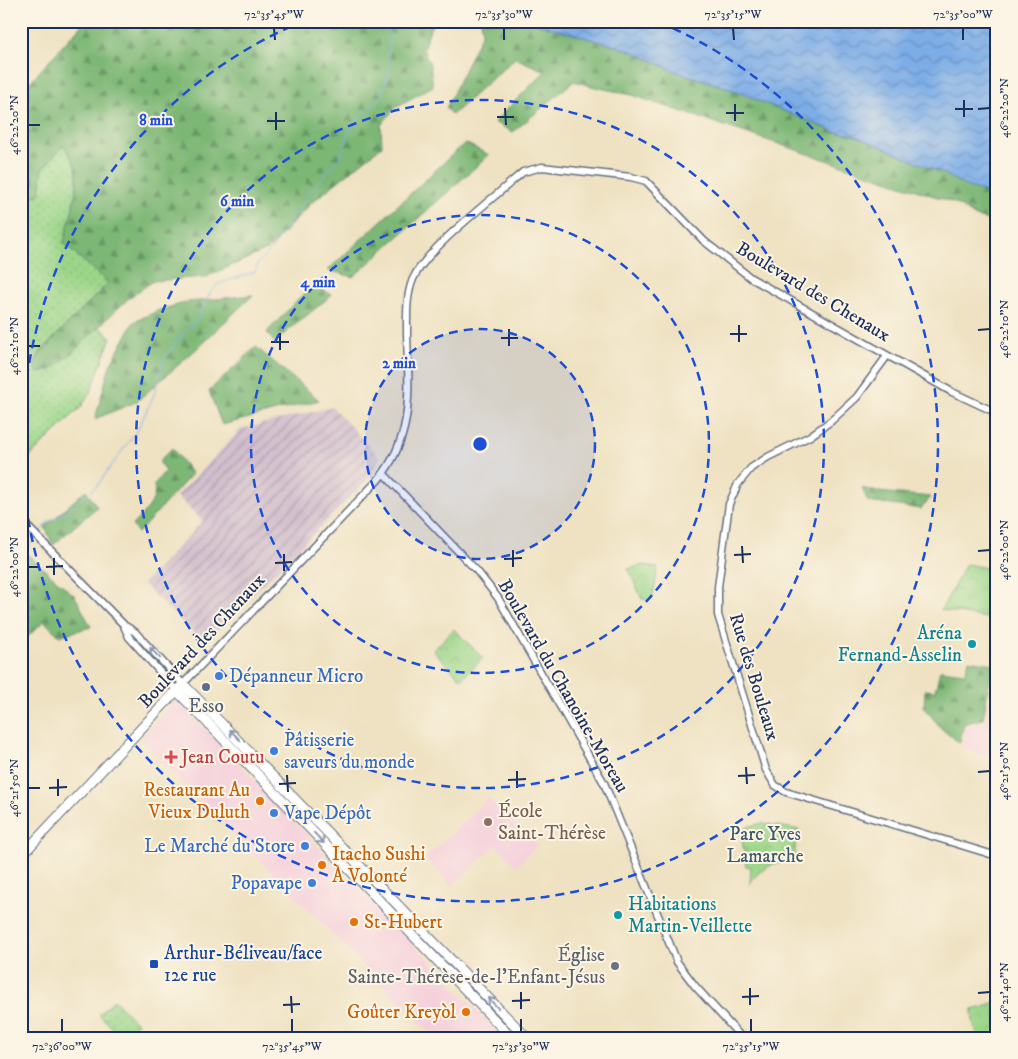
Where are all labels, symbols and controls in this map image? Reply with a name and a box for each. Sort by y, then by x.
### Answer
text: 72°35'45"W [244,7,305,22]
text: 72°35'30"W [475,7,534,22]
text: 72°35'15"W [705,7,762,22]
text: 72°35'00"W [933,7,994,22]
text: 46°22'20"N [997,78,1012,138]
text: 46°22'20"N [7,95,22,155]
text: 8 min [139,111,173,130]
text: 6 min [220,192,254,211]
street label: Boulevard des Chenaux [732,237,895,347]
text: 4 min [300,273,336,292]
text: 46°22'10"N [997,300,1012,358]
text: 46°22'10"N [7,317,22,375]
text: 2 min [382,354,416,373]
centre of rings [471,435,489,453]
text: 46°22'00"N [997,520,1012,580]
text: 46°22'00"N [7,537,22,597]
street label: Boulevard des Chenaux [134,568,271,713]
street label: Boulevard du Chanoine-Moreau [492,575,634,797]
street label: Rue des Bouleaux [724,610,784,744]
place label: Aréna Fernand-Asselin [838,622,962,667]
marker: Aréna Fernand-Asselin [966,638,978,650]
one-way arrow [149,647,161,659]
place label: Dépanneur Micro [229,665,363,688]
marker: Dépanneur Micro [213,670,225,682]
marker: Esso [200,681,212,693]
place label: Esso [188,695,224,718]
one-way arrow [229,729,241,741]
place label: Pâtisserie saveurs du monde [284,729,415,774]
text: 46°21'50"N [997,742,1012,800]
marker: Pâtisserie saveurs du monde [268,745,280,757]
place label: Jean Coutu [179,746,264,769]
marker: Jean Coutu [165,751,177,763]
text: 46°21'50"N [7,759,22,817]
place label: Restaurant Au Vieux Duluth [144,779,250,824]
marker: Restaurant Au Vieux Duluth [254,795,266,807]
place label: École Saint-Thérèse [498,799,606,845]
place label: Vape Dépôt [283,802,371,825]
marker: Vape Dépôt [268,807,280,819]
marker: École Saint-Thérèse [482,816,494,828]
park label: Parc Yves Lamarche [726,823,804,868]
one-way arrow [313,832,325,844]
place label: Le Marché du Store [144,835,295,858]
marker: Le Marché du Store [299,840,311,852]
place label: Itacho Sushi À Volonté [332,843,426,888]
marker: Itacho Sushi À Volonté [316,859,328,871]
place label: Popavape [231,872,302,895]
marker: Popavape [306,877,318,889]
place label: Habitations Martin-Veillette [628,893,752,938]
marker: Habitations Martin-Veillette [612,909,624,921]
place label: St-Hubert [364,911,443,934]
marker: St-Hubert [348,916,360,928]
place label: Arthur-Béliveau/face 12e rue [164,942,322,987]
place label: Église Sainte-Thérèse-de-l'Enfant-Jésus [348,943,605,989]
marker: Arthur-Béliveau/face 12e rue [148,958,160,970]
marker: Église Sainte-Thérèse-de-l'Enfant-Jésus [609,960,621,972]
text: 46°21'40"N [997,962,1012,1022]
one-way arrow [487,996,499,1009]
place label: Goûter Kreyòl [347,1001,456,1024]
marker: Goûter Kreyòl [460,1006,472,1018]
text: 72°36'00"W [32,1039,93,1054]
text: 72°35'45"W [262,1039,323,1054]
text: 72°35'30"W [492,1039,551,1054]
text: 72°35'15"W [723,1039,780,1054]

